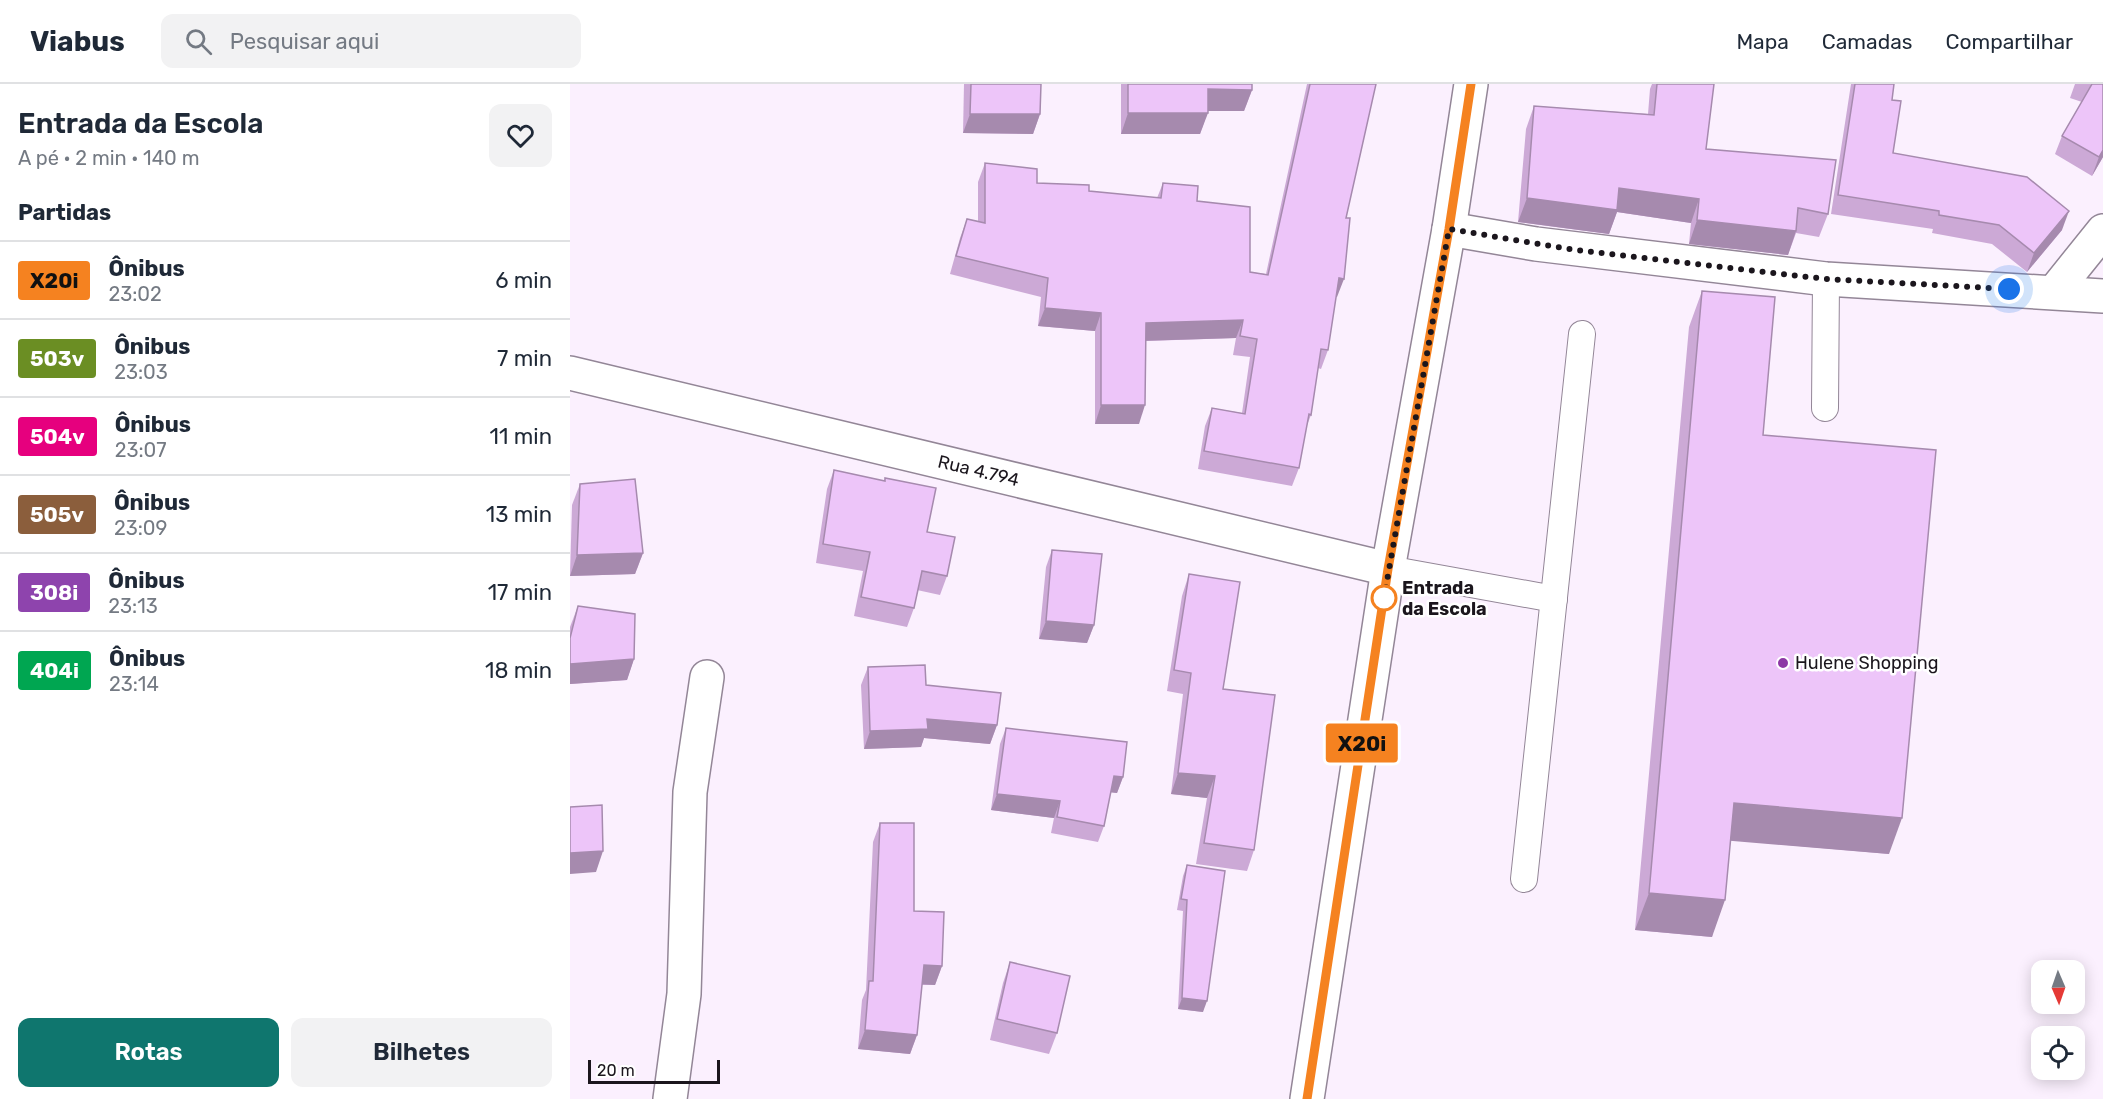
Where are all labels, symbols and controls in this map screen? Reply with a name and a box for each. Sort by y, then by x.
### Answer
search box [161,14,581,68]
text: Viabus [30,25,125,58]
icon: search [182,25,215,58]
text: Pesquisar aqui [230,28,379,55]
text: Mapa [1736,29,1789,54]
text: Camadas [1822,29,1912,54]
text: Compartilhar [1945,29,2073,54]
button: heart [489,104,552,167]
text: Entrada da Escola [18,107,263,140]
text: A pé · 2 min · 140 m [18,146,199,170]
text: Partidas [18,199,111,226]
text: Ônibus [108,255,185,282]
text: 6 min [495,267,552,294]
text: X20i [30,268,78,293]
your location [1994,274,2024,304]
text: 23:02 [108,282,162,306]
text: Ônibus [114,333,190,360]
text: 7 min [497,345,552,372]
text: 503v [30,346,84,371]
text: 23:03 [114,360,168,384]
text: Ônibus [115,411,191,438]
text: 11 min [490,423,552,450]
text: 504v [30,424,85,449]
text: 23:07 [115,438,167,462]
street label: Rua 4.794 [936,451,1021,491]
text: Ônibus [114,489,190,516]
text: 13 min [486,501,552,528]
text: 505v [30,502,84,527]
text: 23:09 [114,516,167,540]
text: Ônibus [108,567,185,594]
place label: Entrada da Escola [1402,577,1487,620]
text: 17 min [488,579,552,606]
text: 308i [30,580,78,605]
marker: Entrada da Escola [1371,585,1397,611]
text: 23:13 [108,594,158,618]
text: Ônibus [109,645,185,672]
place label: Hulene Shopping [1795,652,1939,674]
marker: Hulene Shopping [1776,656,1790,670]
text: 18 min [485,657,552,684]
text: 404i [30,658,79,683]
text: 23:14 [109,672,159,696]
line badge: X20i [1320,724,1404,762]
text: X20i [1338,731,1386,756]
north arrow [2031,960,2085,1014]
map controls [2031,960,2085,1080]
button: Rotas [18,1018,279,1087]
button: Bilhetes [291,1018,552,1087]
button: locate [2031,1026,2085,1080]
scale bar [588,1057,720,1084]
text: 20 m [597,1061,635,1080]

